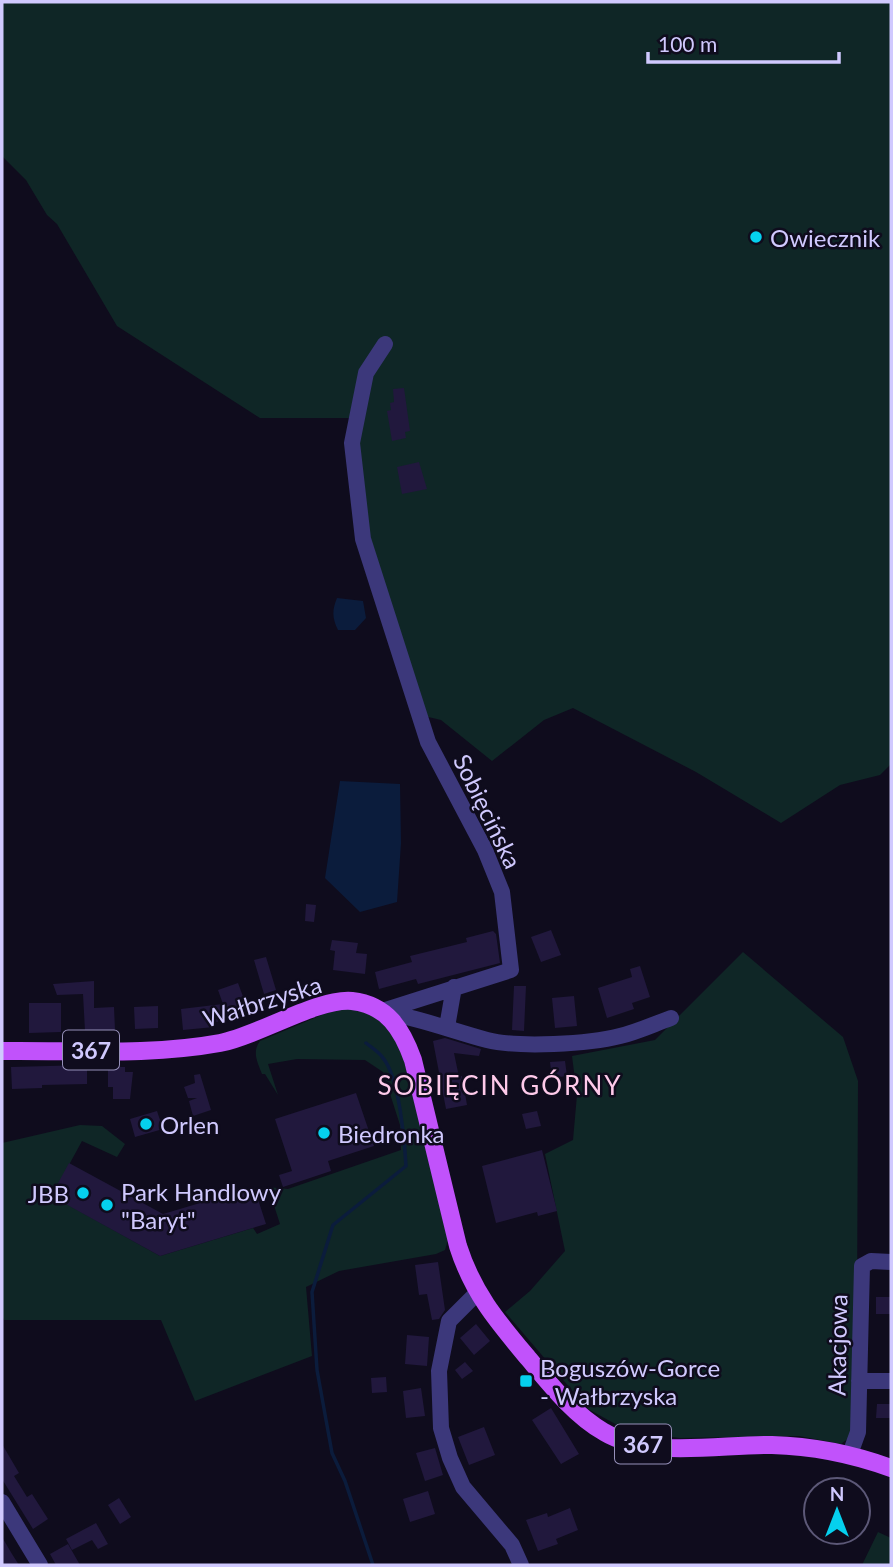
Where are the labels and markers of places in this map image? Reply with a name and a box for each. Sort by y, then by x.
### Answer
place label: Owiecznik [770,223,881,252]
marker: Owiecznik [748,229,764,245]
place label: Orlen [160,1110,219,1139]
marker: Orlen [138,1116,154,1132]
place label: Biedronka [338,1119,445,1148]
marker: Biedronka [316,1125,332,1141]
place label: Park Handlowy "Baryt" [121,1177,282,1234]
place label: JBB [28,1179,69,1208]
marker: JBB [75,1185,91,1201]
marker: Park Handlowy "Baryt" [99,1197,115,1213]
place label: Boguszów-Gorce - Wałbrzyska [540,1353,720,1410]
marker: Boguszów-Gorce - Wałbrzyska [518,1373,534,1389]

